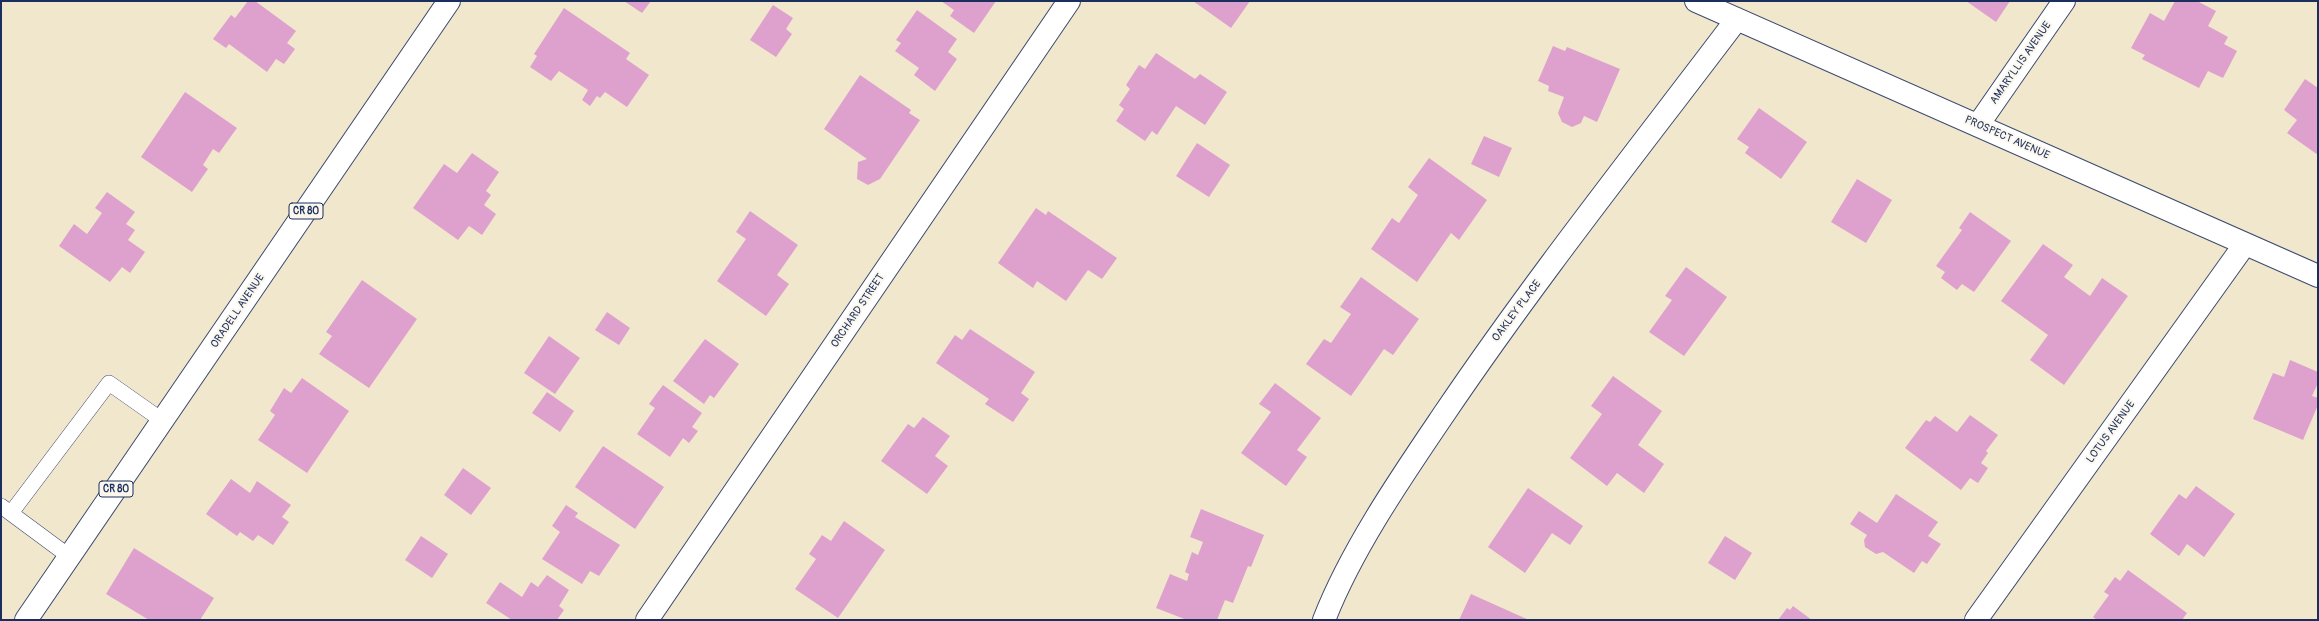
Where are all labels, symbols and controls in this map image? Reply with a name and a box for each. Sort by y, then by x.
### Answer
street label: AMARYLLIS AVENUE [1988,19,2054,107]
street label: PROSPECT AVENUE [1962,113,2052,163]
road number: CR 80 [289,203,323,219]
street label: ORADELL AVENUE [208,271,268,351]
street label: ORCHARD STREET [828,272,888,350]
street label: OAKLEY PLACE [1490,278,1544,344]
street label: LOTUS AVENUE [2084,398,2138,466]
road number: CR 80 [99,481,133,497]

